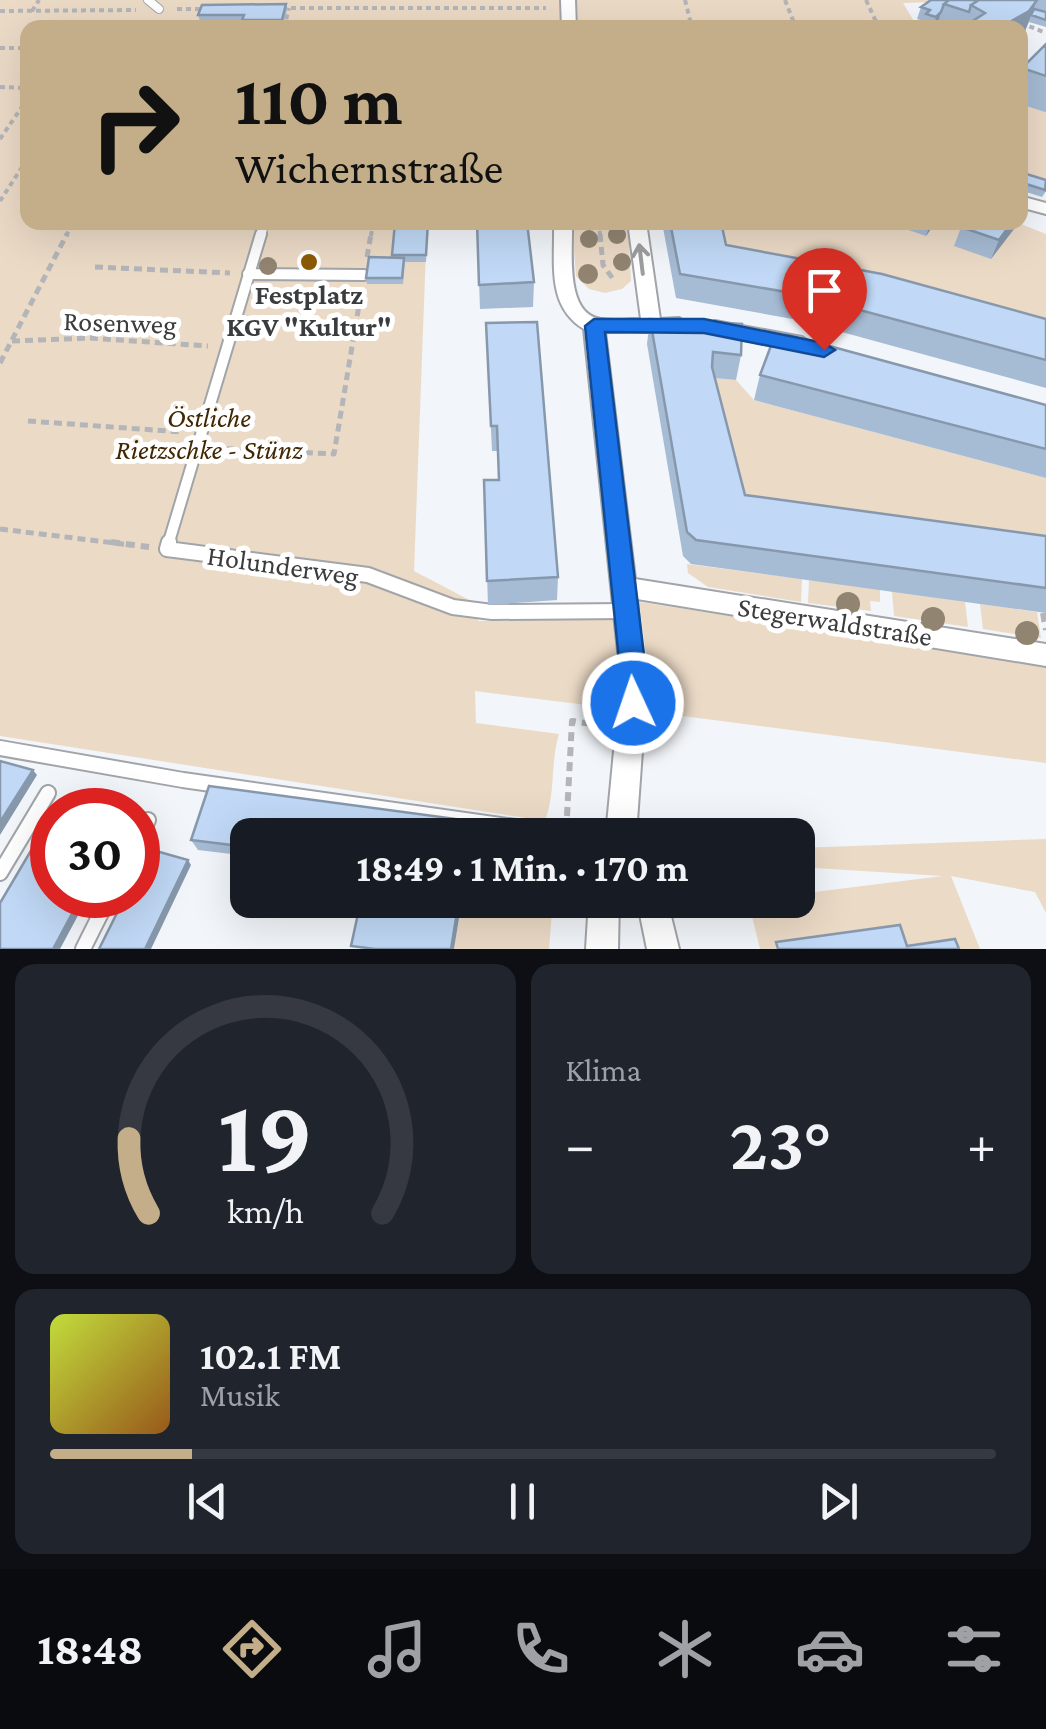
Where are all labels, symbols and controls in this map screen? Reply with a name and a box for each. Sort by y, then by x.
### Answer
icon: right [70,60,200,190]
text: 110 m [235,61,403,139]
text: Wichernstraße [235,143,503,193]
one-way arrow [632,244,650,276]
pin [782,248,867,351]
marker: Festplatz KGV "Kultur" [298,251,320,273]
icon: arrive [797,263,852,318]
place label: Festplatz KGV "Kultur" [226,279,392,342]
street label: Rosenweg [63,305,178,340]
park label: Östliche Rietzschke - Stünz [115,402,303,465]
street label: Holunderweg [205,540,361,592]
street label: Stegerwaldstraße [736,591,934,652]
position arrow [581,651,685,755]
speed limit sign: 30 [30,788,160,918]
text: 18:49 · 1 Min. · 170 m [357,847,688,889]
text: Klima [566,1052,641,1088]
text: 19 [217,1078,313,1193]
text: 23° [729,1102,832,1185]
text: − [566,1114,595,1175]
text: + [967,1114,996,1175]
text: km/h [227,1191,304,1231]
text: 102.1 FM [200,1335,341,1377]
text: Musik [200,1377,280,1413]
icon: previous [180,1474,235,1529]
icon: pause [495,1474,550,1529]
icon: next [811,1474,866,1529]
icon: directions [217,1614,287,1684]
icon: music [362,1614,432,1684]
icon: phone [506,1614,576,1684]
icon: climate [650,1614,720,1684]
icon: car [795,1614,865,1684]
icon: filters [939,1614,1009,1684]
text: 18:48 [37,1624,143,1674]

